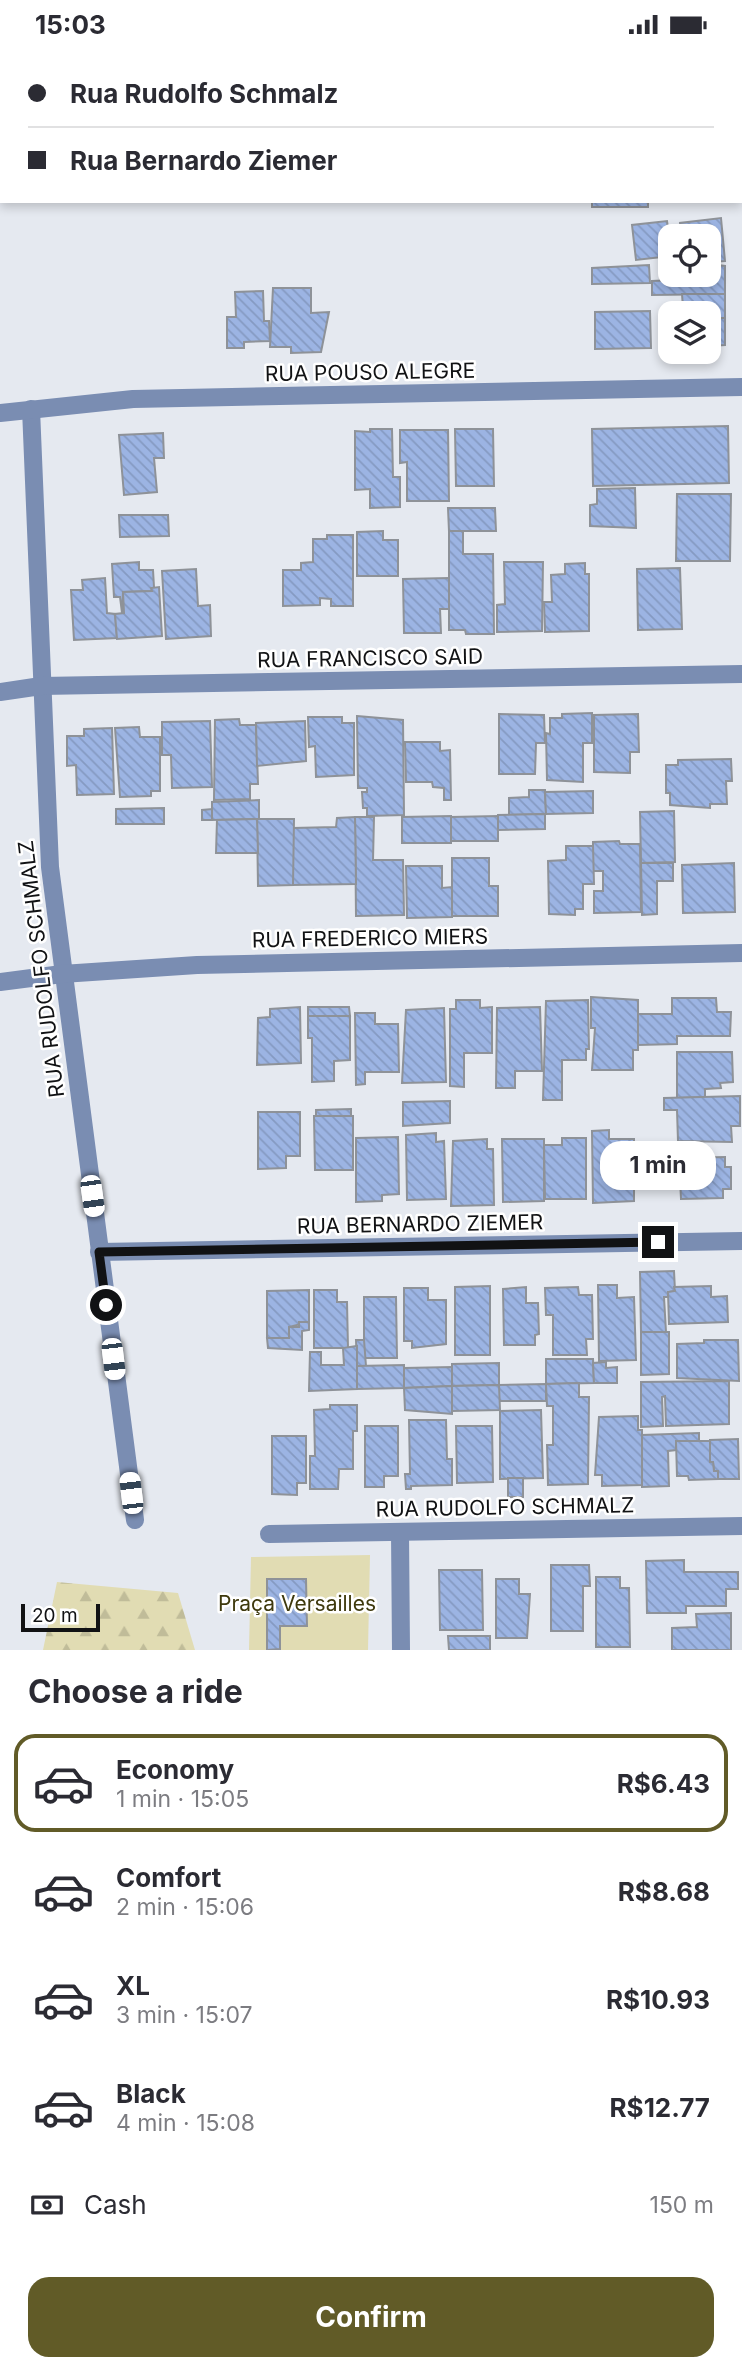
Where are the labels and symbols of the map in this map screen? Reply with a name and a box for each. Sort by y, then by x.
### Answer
street label: RUA POUSO ALEGRE [265,358,475,386]
street label: RUA FRANCISCO SAID [257,644,483,672]
street label: RUA RUDOLFO SCHMALZ [13,839,69,1099]
street label: RUA FREDERICO MIERS [252,923,488,953]
callout: 1 min [600,1141,716,1189]
car [79,1174,106,1218]
street label: RUA BERNARDO ZIEMER [297,1209,543,1239]
route end [642,1226,674,1258]
route start [90,1289,122,1321]
car [101,1337,126,1381]
car [119,1471,144,1515]
street label: RUA RUDOLFO SCHMALZ [375,1492,635,1522]
park label: Praça Versailles [218,1591,376,1616]
scale bar [21,1601,100,1633]

